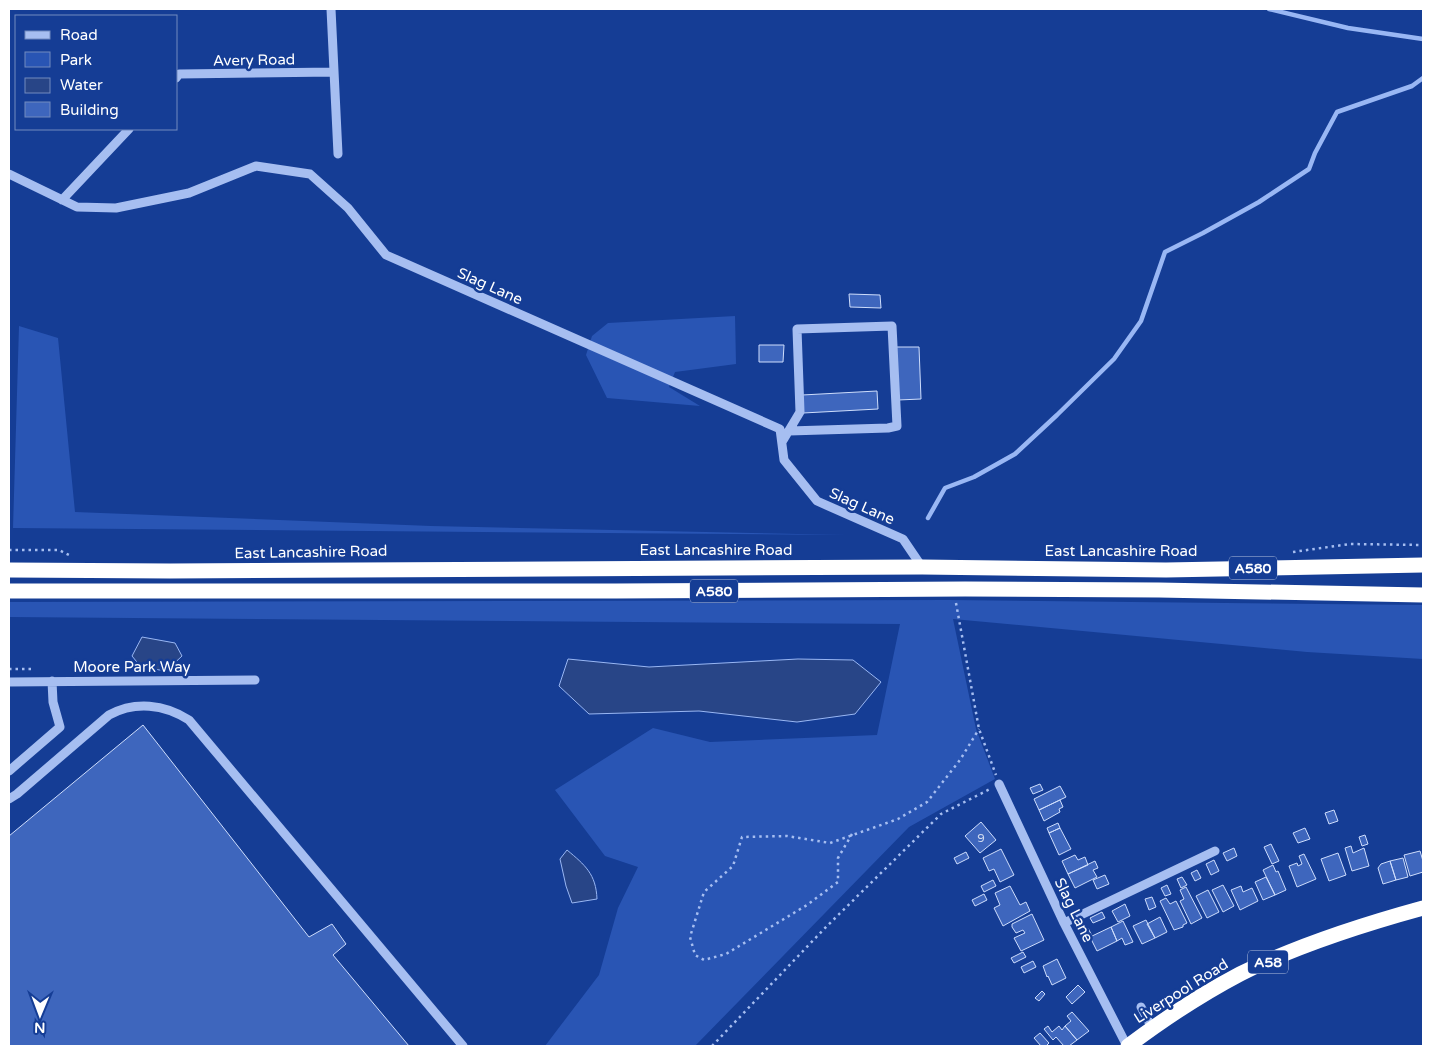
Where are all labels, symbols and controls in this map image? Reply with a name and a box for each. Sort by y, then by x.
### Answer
legend [15,15,178,130]
text: Road [60,26,98,44]
street label: Avery Road [213,50,295,70]
text: Park [60,51,92,69]
text: Water [60,76,103,94]
text: Building [60,101,119,119]
street label: Slag Lane [455,264,525,308]
street label: Slag Lane [827,484,897,528]
street label: East Lancashire Road [640,541,792,559]
street label: East Lancashire Road [234,542,388,562]
street label: East Lancashire Road [1045,542,1197,560]
road number: A580 [1229,556,1277,580]
road number: A580 [690,580,738,602]
street label: Moore Park Way [73,658,191,676]
house number: 9 [977,831,985,845]
street label: Slag Lane [1051,875,1097,945]
road number: A58 [1248,950,1288,974]
street label: Liverpool Road [1131,955,1231,1027]
north arrow [15,990,65,1040]
text: N [34,1019,46,1036]

